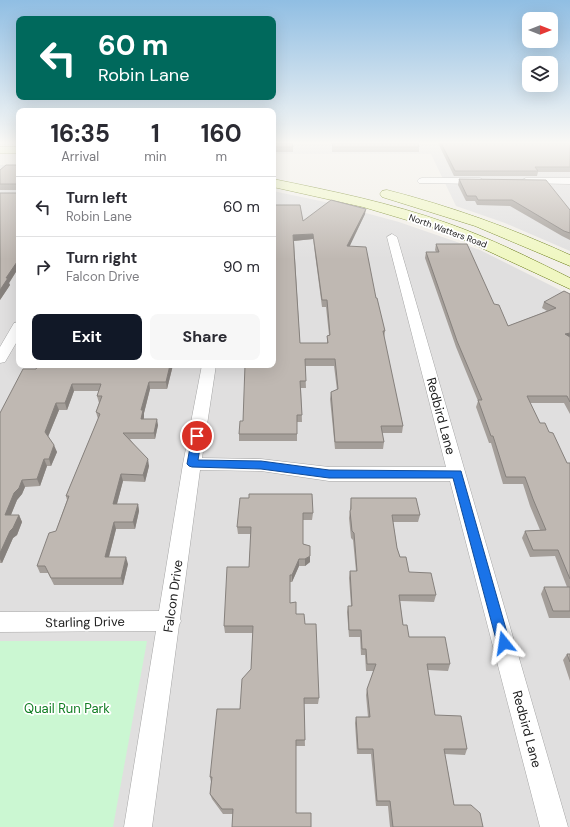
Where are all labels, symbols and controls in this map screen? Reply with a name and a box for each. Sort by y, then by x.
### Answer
north arrow [522,12,558,48]
map controls [522,12,558,92]
text: 60 m [98,27,168,64]
icon: left [32,32,84,84]
button: layers [522,56,558,92]
text: Robin Lane [98,63,189,87]
text: 16:35 [50,118,110,149]
text: 1 [151,118,160,149]
text: 160 [201,118,242,149]
text: Arrival [61,148,99,165]
text: min [144,148,166,165]
text: m [215,148,227,165]
text: Turn left [66,188,127,208]
icon: left [32,196,54,218]
text: 60 m [223,197,260,217]
text: Robin Lane [66,208,132,225]
street label: North Watters Road [407,211,489,251]
text: Turn right [66,248,137,268]
icon: right [32,256,54,278]
text: 90 m [223,257,260,277]
text: Falcon Drive [66,268,139,285]
button: Exit [32,314,142,360]
button: Share [150,314,260,360]
street label: Redbird Lane [423,376,459,456]
pin [180,419,214,453]
icon: arrive [186,425,208,447]
street label: Falcon Drive [159,559,187,633]
street label: Starling Drive [45,613,125,631]
position arrow [483,622,525,664]
street label: Redbird Lane [509,689,545,769]
park label: Quail Run Park [24,700,110,717]

